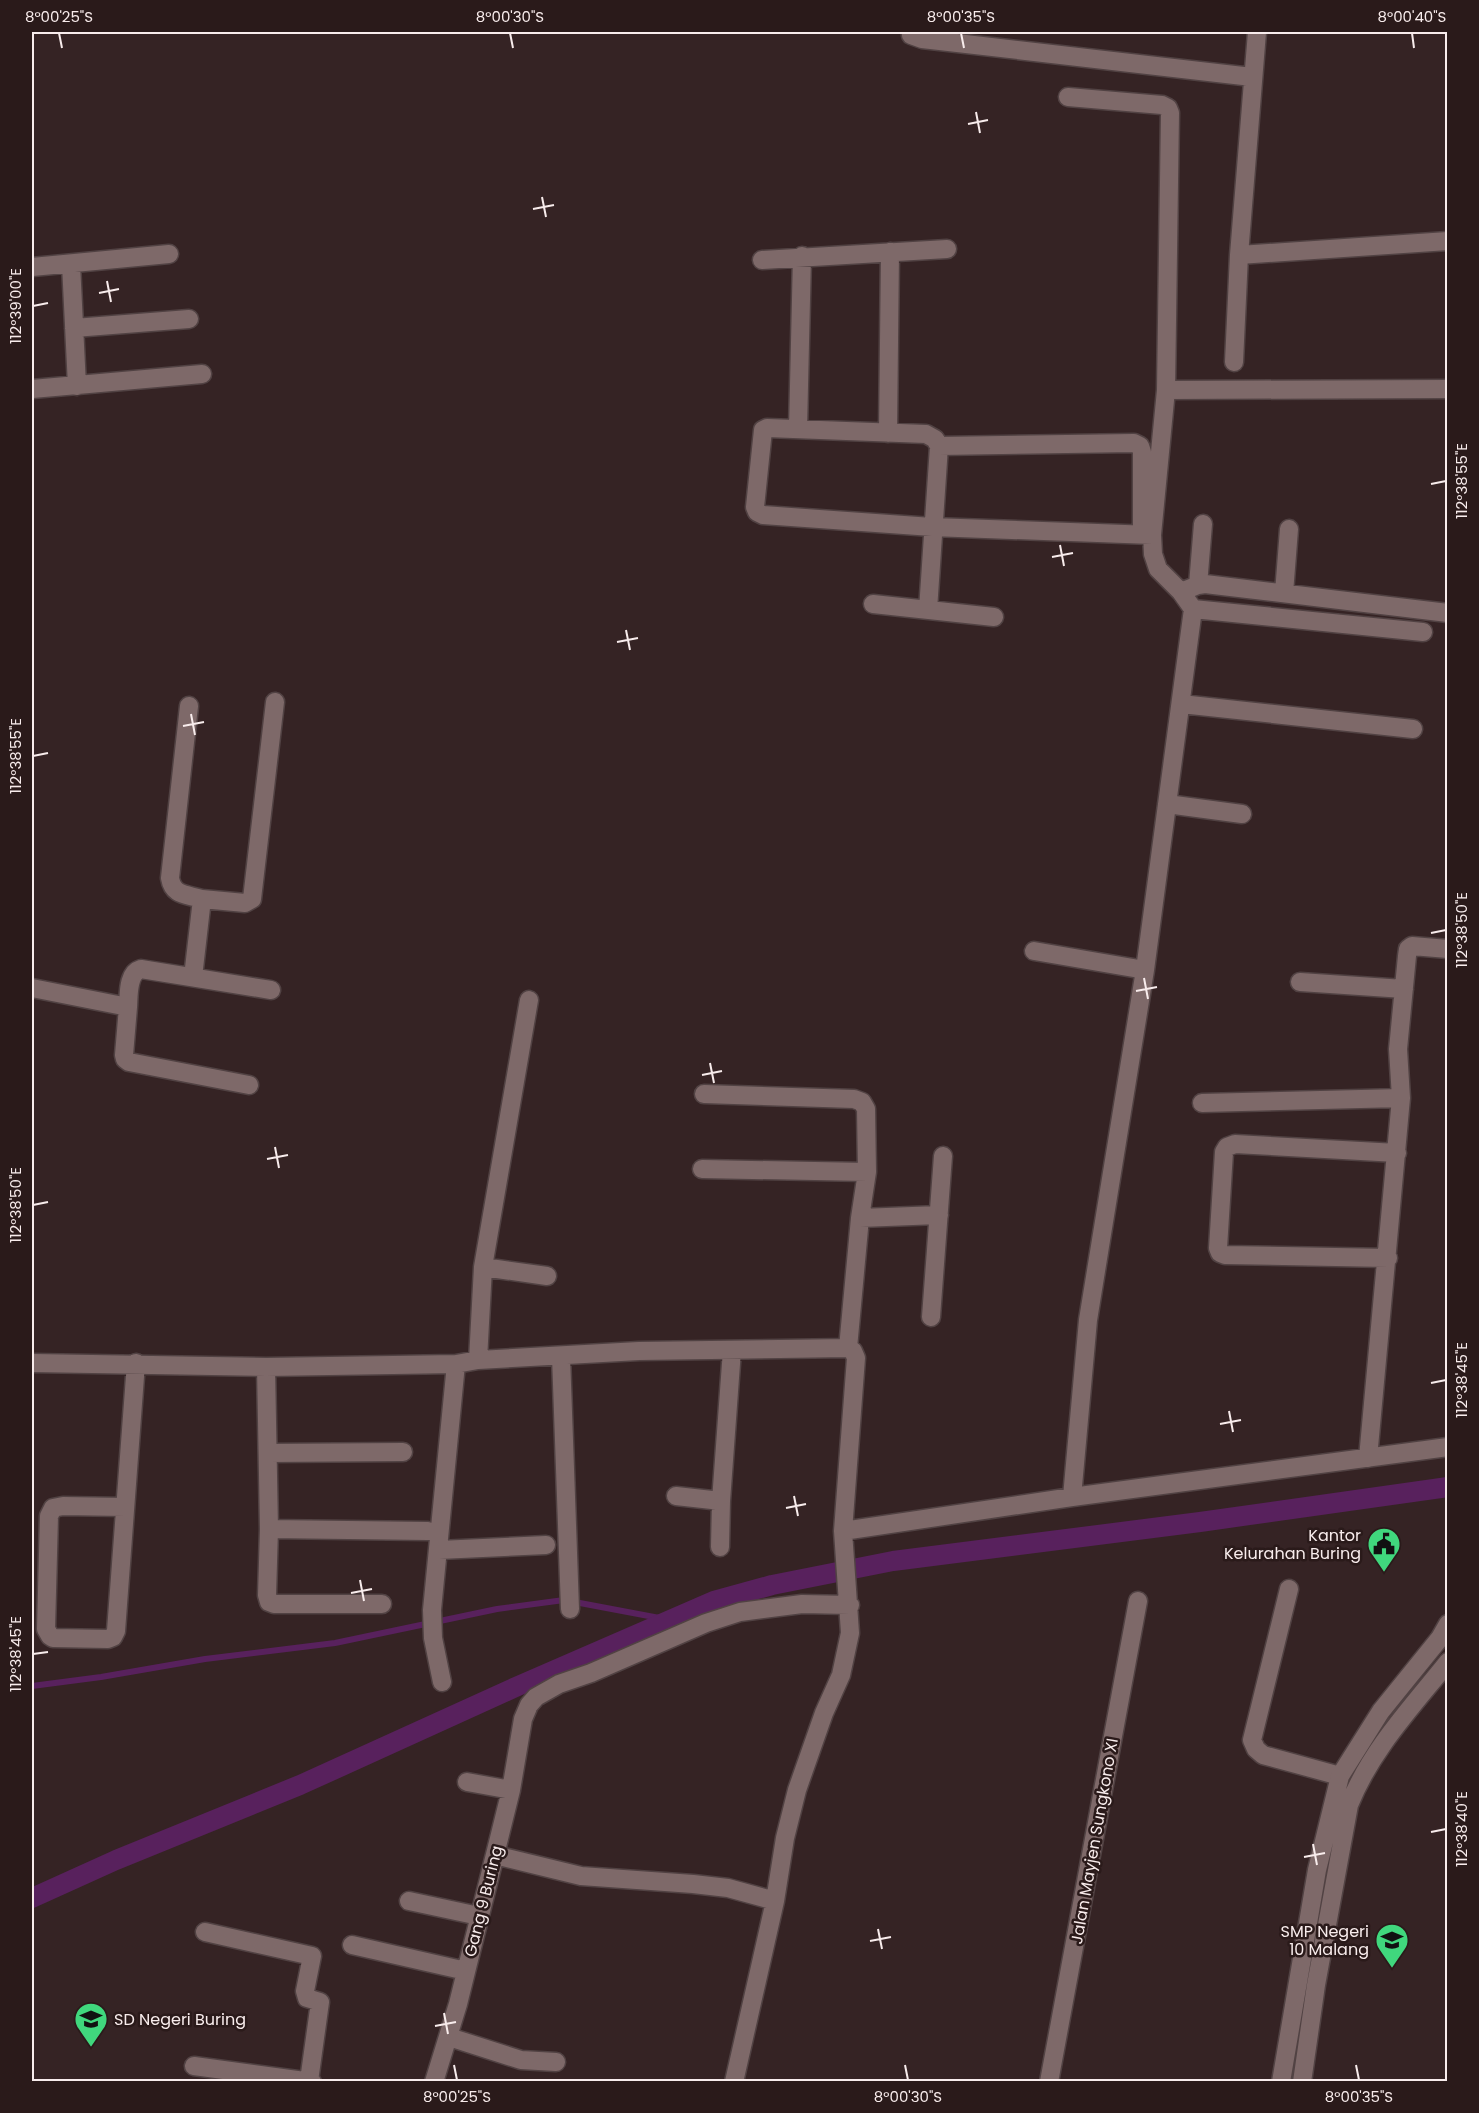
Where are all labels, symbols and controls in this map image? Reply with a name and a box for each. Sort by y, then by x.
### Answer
text: 8°00'25"S [25,6,93,27]
text: 8°00'30"S [476,6,544,27]
text: 8°00'35"S [927,6,995,27]
text: 8°00'40"S [1378,6,1446,27]
text: 112°39'00"E [5,268,26,344]
text: 112°38'55"E [1451,443,1472,519]
text: 112°38'55"E [5,718,26,794]
text: 112°38'50"E [1451,892,1472,968]
text: 112°38'50"E [5,1167,26,1243]
text: 112°38'45"E [1451,1342,1472,1418]
place label: Kantor Kelurahan Buring [1224,1524,1361,1565]
public building icon: Kantor Kelurahan Buring [1366,1526,1402,1573]
text: 112°38'45"E [5,1616,26,1692]
street label: Jalan Mayjen Sungkono XI [1065,1736,1124,1946]
text: 112°38'40"E [1451,1791,1472,1867]
street label: Gang 9 Buring [459,1843,508,1959]
place label: SMP Negeri 10 Malang [1280,1920,1369,1961]
school or university icon: SMP Negeri 10 Malang [1374,1922,1410,1969]
school or university icon: SD Negeri Buring [73,2001,109,2048]
place label: SD Negeri Buring [114,2008,246,2031]
text: 8°00'25"S [423,2086,491,2107]
text: 8°00'30"S [874,2086,942,2107]
text: 8°00'35"S [1325,2086,1393,2107]

